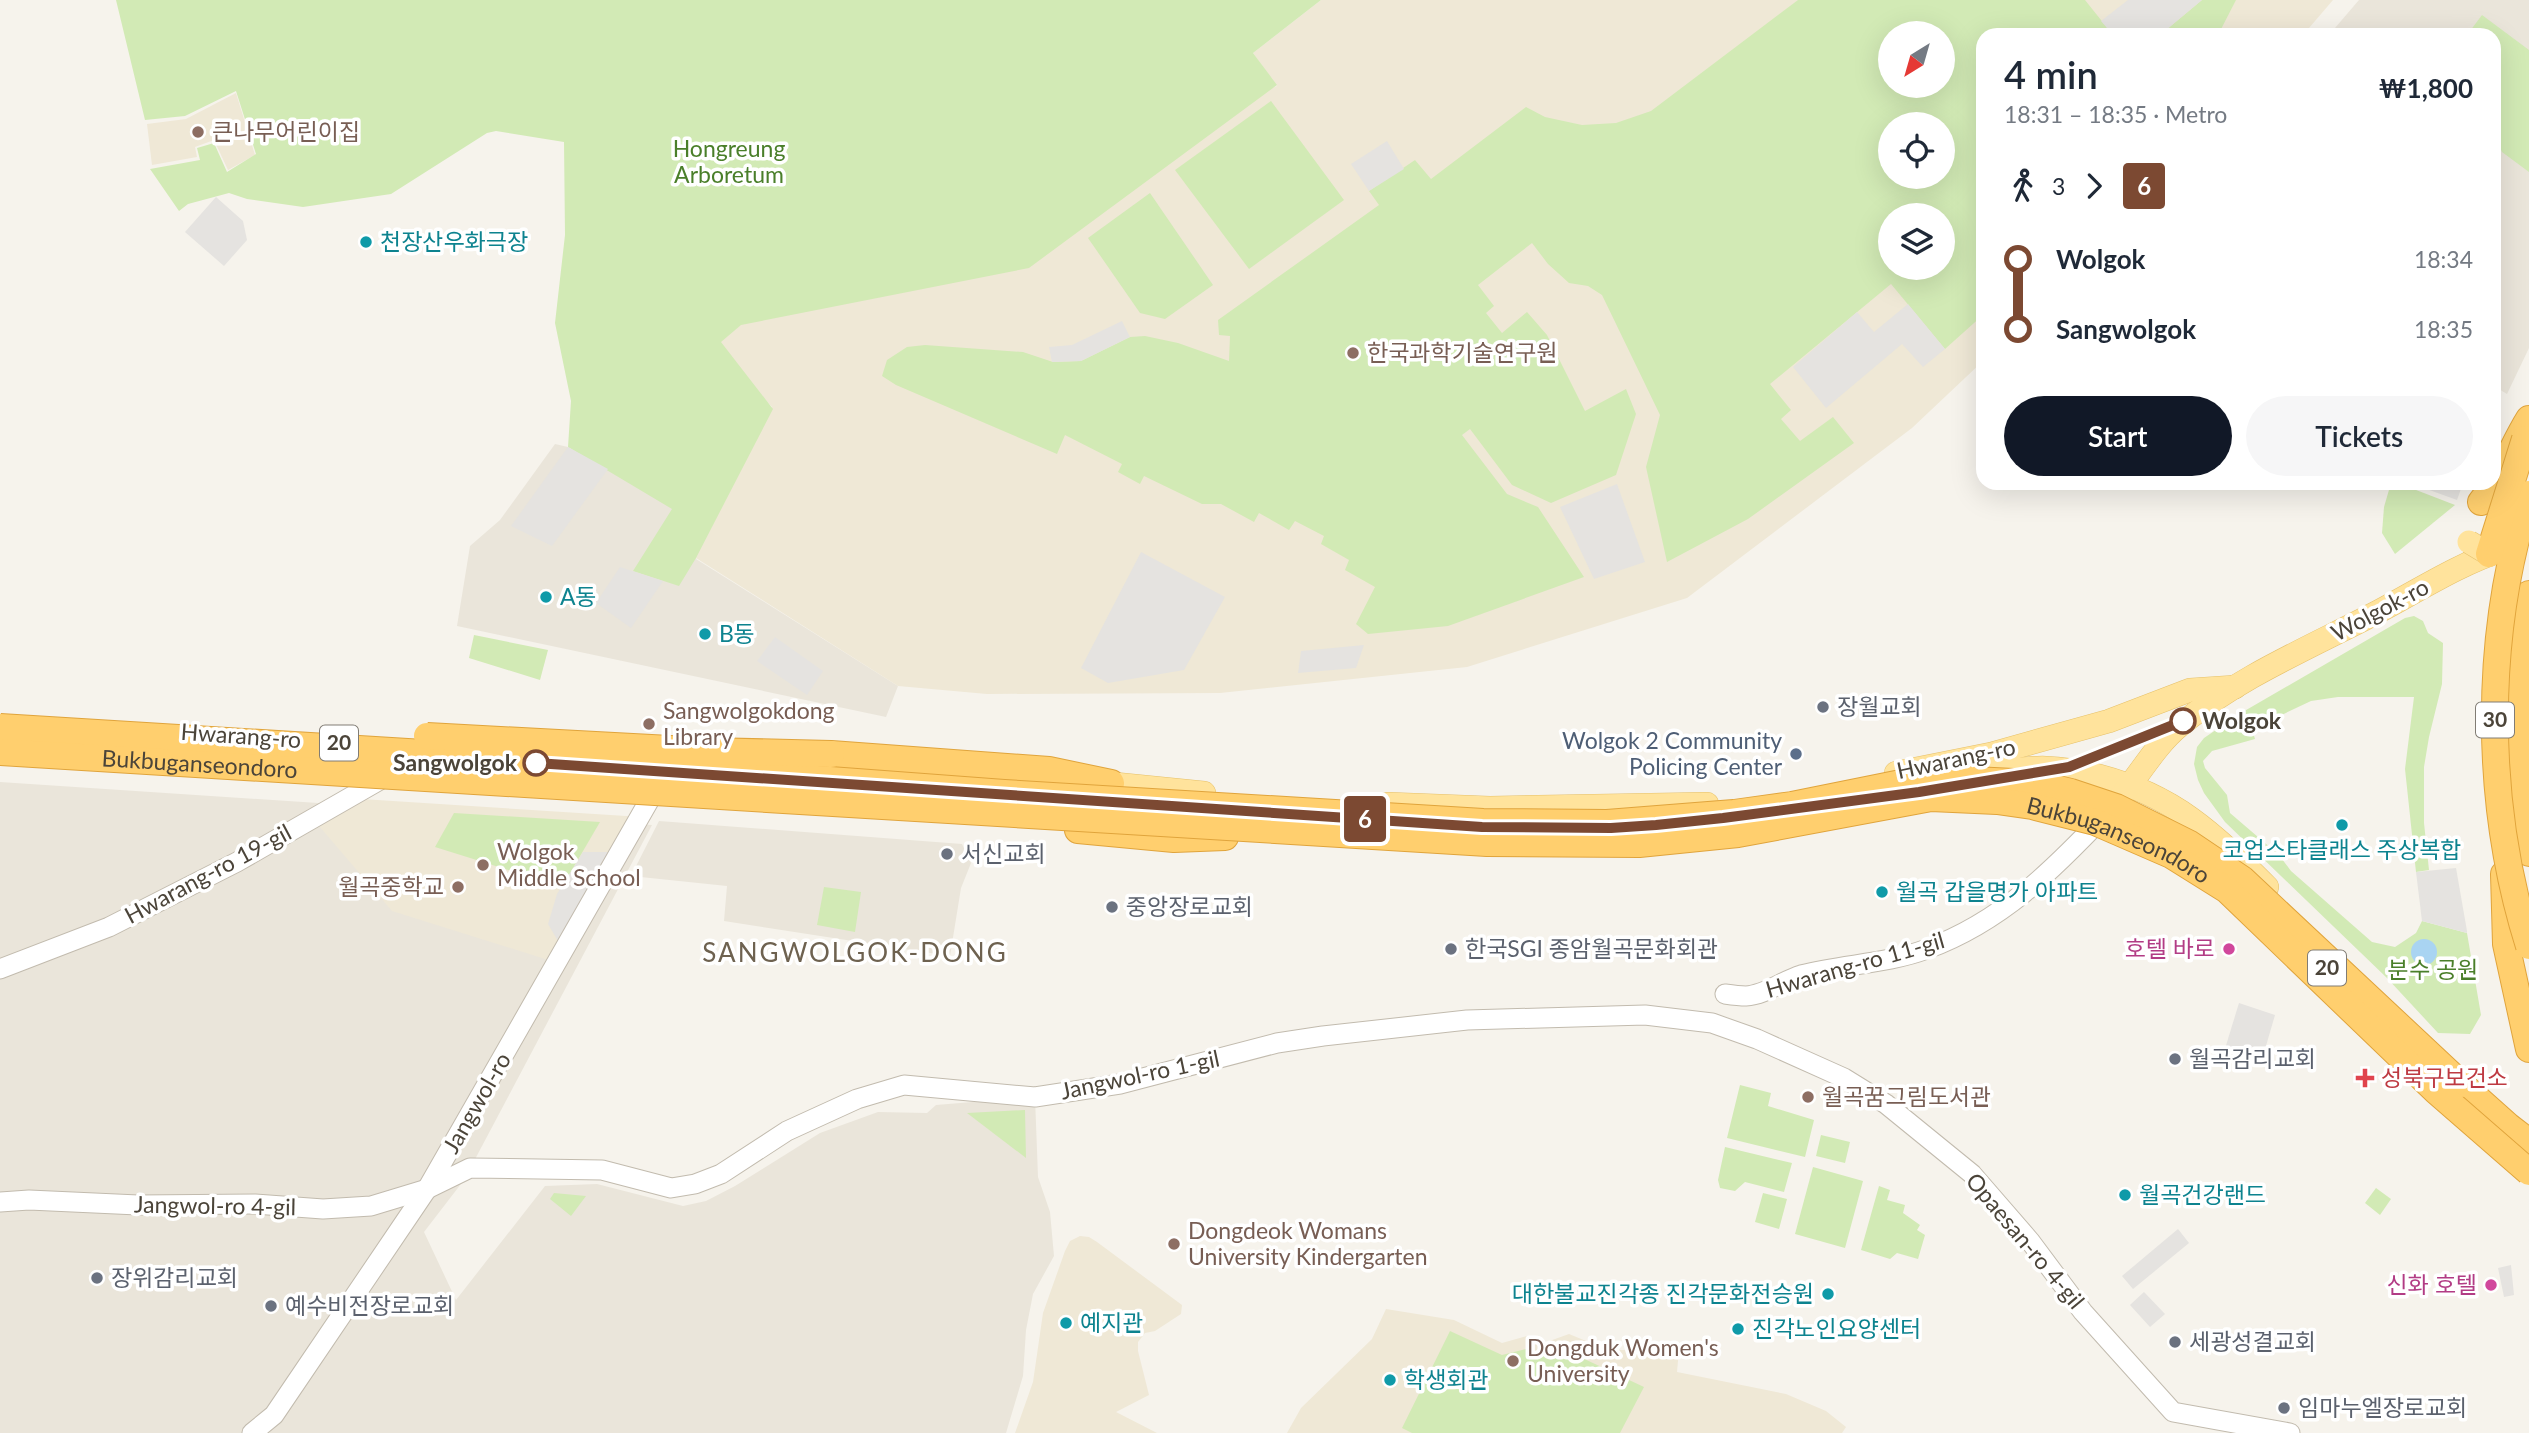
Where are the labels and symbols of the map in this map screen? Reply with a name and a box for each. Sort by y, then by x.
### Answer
north arrow [1878,21,1955,98]
place label: 큰나무어린이집 [212,117,360,145]
marker: 큰나무어린이집 [190,124,206,140]
park label: Hongreung Arboretum [673,134,785,188]
place label: 천장산우화극장 [380,227,528,255]
marker: 천장산우화극장 [358,234,374,250]
place label: 한국과학기술연구원 [1367,338,1557,366]
marker: 한국과학기술연구원 [1345,345,1361,361]
street label: Wolgok-ro [2326,572,2433,646]
place label: A동 [560,582,597,610]
marker: A동 [538,589,554,605]
place label: B동 [719,619,755,647]
marker: B동 [697,626,713,642]
place label: 장월교회 [1837,692,1922,720]
place label: Sangwolgokdong Library [663,696,835,750]
marker: 장월교회 [1815,699,1831,715]
road number: 30 [2476,702,2514,738]
place label: Wolgok [2202,706,2282,734]
marker: Wolgok [2170,708,2196,734]
marker: Sangwolgokdong Library [641,716,657,732]
street label: Hwarang-ro [180,717,302,753]
road number: 20 [320,726,358,760]
place label: Wolgok 2 Community Policing Center [1562,726,1783,780]
street label: Hwarang-ro [1894,732,2018,784]
street label: Bukbuganseondoro [101,743,298,783]
marker: Wolgok 2 Community Policing Center [1788,746,1804,762]
place label: Sangwolgok [393,748,518,776]
marker: Sangwolgok [523,750,549,776]
street label: Bukbuganseondoro [2024,790,2216,889]
line badge: 6 [1342,796,1388,842]
street label: Hwarang-ro 19-gil [119,817,296,929]
marker: 코업스타클래스 주상복합 [2334,817,2350,833]
place label: 코업스타클래스 주상복합 [2223,835,2461,863]
place label: Wolgok Middle School [497,837,641,891]
place label: 서신교회 [961,839,1046,867]
marker: 서신교회 [939,846,955,862]
marker: Wolgok Middle School [475,857,491,873]
place label: 월곡중학교 [338,872,444,900]
place label: 월곡 갑을명가 아파트 [1896,877,2098,905]
marker: 월곡중학교 [450,879,466,895]
marker: 월곡 갑을명가 아파트 [1874,884,1890,900]
place label: 중앙장로교회 [1126,892,1253,920]
marker: 중앙장로교회 [1104,899,1120,915]
street label: Hwarang-ro 11-gil [1762,925,1947,1003]
place label: 한국SGI 종암월곡문화회관 [1465,934,1718,962]
place label: 호텔 바로 [2124,934,2215,962]
district label: SANGWOLGOK-DONG [702,936,1008,968]
marker: 한국SGI 종암월곡문화회관 [1443,941,1459,957]
marker: 호텔 바로 [2221,941,2237,957]
road number: 20 [2308,950,2346,986]
park label: 분수 공원 [2388,955,2478,983]
street label: Jangwol-ro 1-gil [1058,1043,1222,1105]
place label: 월곡감리교회 [2189,1044,2316,1072]
street label: Jangwol-ro [436,1047,516,1158]
marker: 월곡감리교회 [2167,1051,2183,1067]
place label: 성북구보건소 [2381,1063,2508,1091]
marker: 성북구보건소 [2355,1068,2375,1088]
place label: 월곡꿈그림도서관 [1822,1082,1991,1110]
marker: 월곡꿈그림도서관 [1800,1089,1816,1105]
street label: Opaesan-ro 4-gil [1961,1167,2091,1314]
place label: 월곡건강랜드 [2139,1180,2266,1208]
marker: 월곡건강랜드 [2117,1187,2133,1203]
street label: Jangwol-ro 4-gil [134,1190,296,1220]
place label: Dongdeok Womans University Kindergarten [1188,1216,1427,1270]
marker: Dongdeok Womans University Kindergarten [1166,1236,1182,1252]
place label: 장위감리교회 [111,1263,238,1291]
marker: 장위감리교회 [89,1270,105,1286]
place label: 신화 호텔 [2386,1270,2477,1298]
marker: 신화 호텔 [2483,1277,2499,1293]
place label: 대한불교진각종 진각문화전승원 [1512,1279,1814,1307]
marker: 대한불교진각종 진각문화전승원 [1820,1286,1836,1302]
place label: 예수비전장로교회 [285,1291,454,1319]
marker: 예수비전장로교회 [263,1298,279,1314]
place label: 예지관 [1080,1308,1143,1336]
place label: 진각노인요양센터 [1752,1314,1921,1342]
marker: 예지관 [1058,1315,1074,1331]
marker: 진각노인요양센터 [1730,1321,1746,1337]
place label: 세광성결교회 [2189,1327,2316,1355]
place label: Dongduk Women's University [1527,1333,1719,1387]
marker: 세광성결교회 [2167,1334,2183,1350]
marker: Dongduk Women's University [1505,1353,1521,1369]
place label: 학생회관 [1404,1365,1489,1393]
marker: 학생회관 [1382,1372,1398,1388]
place label: 임마누엘장로교회 [2298,1393,2467,1421]
marker: 임마누엘장로교회 [2276,1400,2292,1416]

